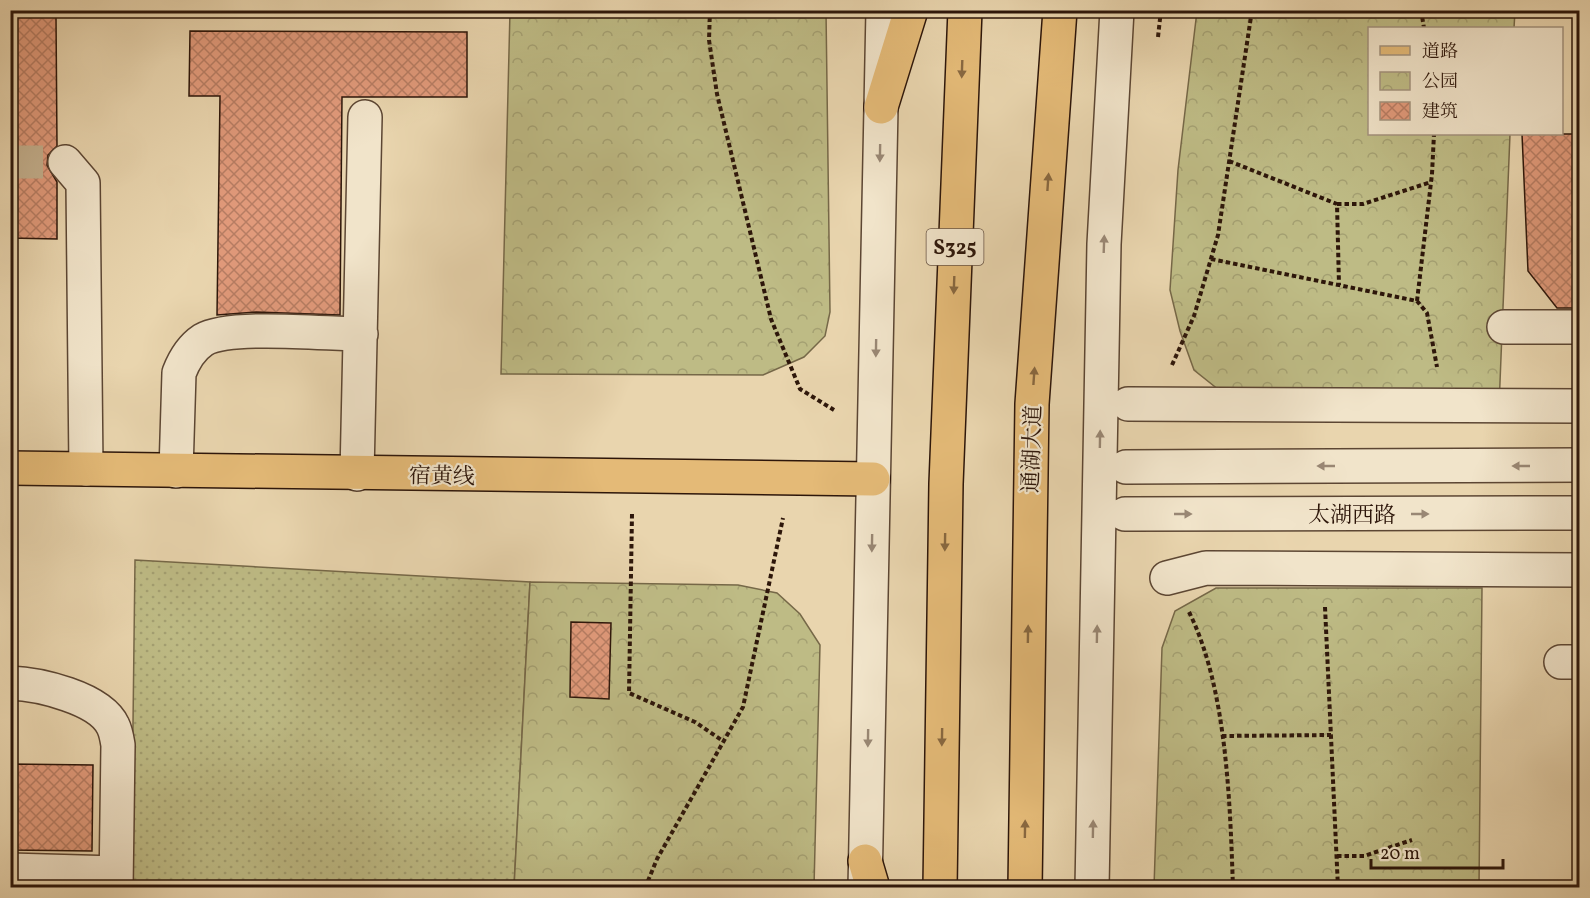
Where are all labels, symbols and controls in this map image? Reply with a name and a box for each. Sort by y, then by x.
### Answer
legend [1368,27,1563,135]
text: 道路 [1422,40,1458,65]
one-way arrow [958,59,967,78]
text: 公园 [1422,70,1458,95]
text: 建筑 [1422,100,1458,125]
one-way arrow [875,143,885,162]
one-way arrow [1043,172,1053,191]
road number: S325 [926,229,984,265]
one-way arrow [1099,235,1108,254]
one-way arrow [949,275,958,294]
one-way arrow [871,338,881,357]
one-way arrow [1029,367,1039,386]
street label: 通湖大道 [1016,405,1051,494]
one-way arrow [1095,430,1105,449]
street label: 宿黄线 [409,461,475,494]
one-way arrow [1317,461,1336,471]
one-way arrow [1512,461,1531,471]
street label: 太湖西路 [1308,501,1396,532]
one-way arrow [1174,509,1193,519]
one-way arrow [1411,509,1430,519]
one-way arrow [867,533,877,552]
one-way arrow [941,533,950,552]
one-way arrow [1023,625,1032,644]
one-way arrow [1092,625,1101,644]
one-way arrow [863,728,873,747]
one-way arrow [937,728,947,747]
one-way arrow [1020,820,1030,839]
one-way arrow [1088,820,1098,839]
scale bar [1371,832,1503,870]
text: 20 m [1380,842,1420,867]

